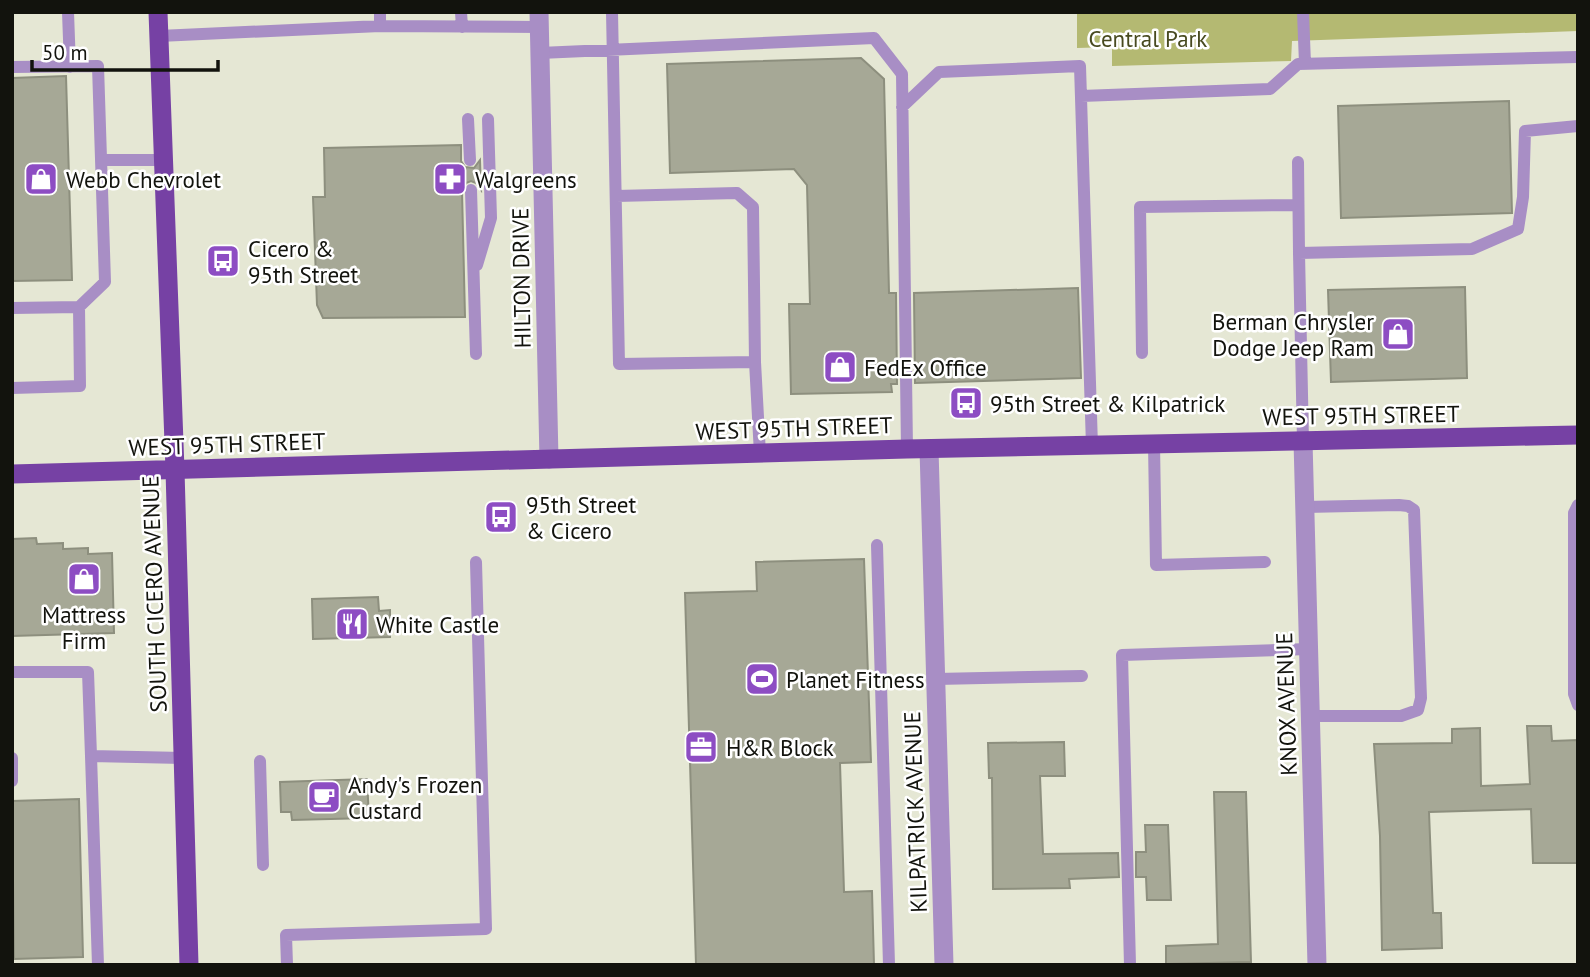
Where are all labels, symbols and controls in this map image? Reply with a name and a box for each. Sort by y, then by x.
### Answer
park label: Central Park [1089,24,1207,53]
scale bar [32,28,217,72]
text: 50 m [42,39,88,66]
shop icon: Webb Chevrolet [22,160,60,198]
pharmacy icon: Walgreens [431,160,469,198]
place label: Webb Chevrolet [66,165,221,194]
place label: Walgreens [475,165,577,194]
street label: HILTON DRIVE [505,207,537,349]
place label: Cicero & 95th Street [248,234,359,289]
bus stop icon: Cicero & 95th Street [204,242,242,280]
place label: Berman Chrysler Dodge Jeep Ram [1212,307,1374,362]
shop icon: Berman Chrysler Dodge Jeep Ram [1379,315,1417,353]
shop icon: FedEx Office [821,348,859,386]
place label: FedEx Office [864,353,987,382]
bus stop icon: 95th Street & Kilpatrick [947,384,985,422]
place label: 95th Street & Kilpatrick [990,389,1225,418]
street label: WEST 95TH STREET [1262,399,1460,431]
street label: WEST 95TH STREET [695,410,893,446]
street label: WEST 95TH STREET [128,426,326,462]
street label: SOUTH CICERO AVENUE [135,475,173,713]
place label: 95th Street & Cicero [526,490,637,545]
bus stop icon: 95th Street & Cicero [482,498,520,536]
shop icon: Mattress Firm [65,560,103,598]
place label: Mattress Firm [42,600,126,655]
restaurant icon: White Castle [333,605,371,643]
place label: White Castle [376,610,499,639]
street label: KNOX AVENUE [1269,632,1303,776]
sports icon: Planet Fitness [743,660,781,698]
place label: Planet Fitness [786,665,925,694]
street label: KILPATRICK AVENUE [897,711,933,913]
office icon: H&R Block [682,728,720,766]
place label: H&R Block [726,733,834,762]
place label: Andy's Frozen Custard [348,770,482,825]
cafe icon: Andy's Frozen Custard [305,778,343,816]

